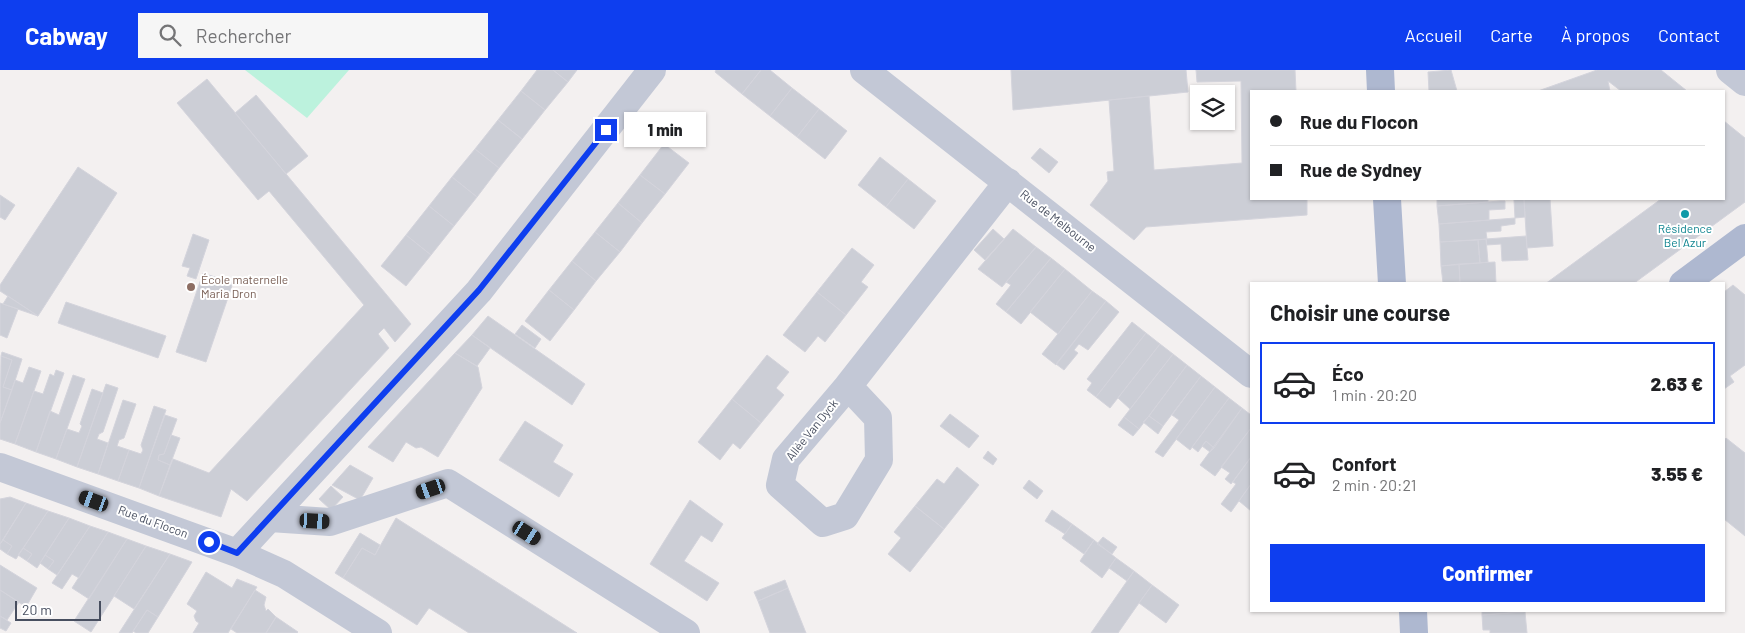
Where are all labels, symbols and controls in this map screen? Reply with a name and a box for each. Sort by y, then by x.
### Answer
search box [138,13,488,58]
text: Cabway [25,21,108,50]
icon: search [156,21,184,49]
text: Rechercher [196,24,292,47]
text: Accueil [1405,24,1462,46]
text: Carte [1490,24,1533,46]
text: À propos [1561,24,1630,46]
text: Contact [1658,24,1720,46]
map controls [1190,85,1235,130]
button: layers [1190,85,1235,130]
text: Rue du Flocon [1300,110,1418,133]
callout: 1 min [624,112,706,148]
route end [595,119,617,141]
text: 1 min [647,120,683,139]
text: Rue de Sydney [1300,158,1422,181]
street label: Rue de Melbourne [1018,186,1099,254]
marker: Résidence Bel Azur [1679,208,1691,220]
place label: Résidence Bel Azur [1658,221,1712,249]
place label: École maternelle Maria Dron [201,272,288,300]
marker: École maternelle Maria Dron [185,281,197,293]
text: Choisir une course [1270,299,1450,325]
icon: car [1272,361,1317,406]
text: Éco [1332,362,1364,385]
text: 2.63 € [1651,372,1703,395]
text: 1 min · 20:20 [1332,385,1417,404]
street label: Allée Van Dyck [782,396,840,463]
icon: car [1272,451,1317,496]
text: Confort [1332,452,1396,475]
text: 3.55 € [1651,462,1703,485]
text: 2 min · 20:21 [1332,475,1416,494]
car [414,477,447,501]
car [77,489,110,513]
street label: Rue du Flocon [117,502,190,540]
car [299,513,330,529]
car [510,519,543,547]
route start [198,531,220,553]
button: Confirmer [1270,544,1705,602]
scale bar [15,598,101,621]
text: 20 m [22,601,52,618]

